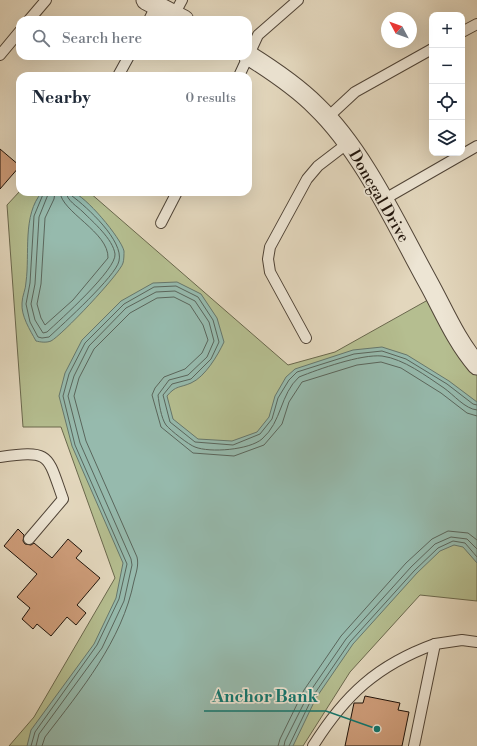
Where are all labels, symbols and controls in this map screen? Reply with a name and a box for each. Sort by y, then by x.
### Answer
north arrow [381,12,417,48]
map controls [429,12,465,156]
button: + [429,12,465,48]
search box [16,16,252,60]
icon: search [30,27,52,49]
text: Search here [62,29,142,48]
button: − [429,48,465,84]
button: locate [429,84,465,120]
text: Nearby [32,87,91,109]
text: 0 results [185,90,236,106]
button: layers [429,120,465,156]
street label: Donegal Drive [344,146,414,246]
callout: Anchor Bank [204,682,326,711]
text: Anchor Bank [211,686,319,708]

